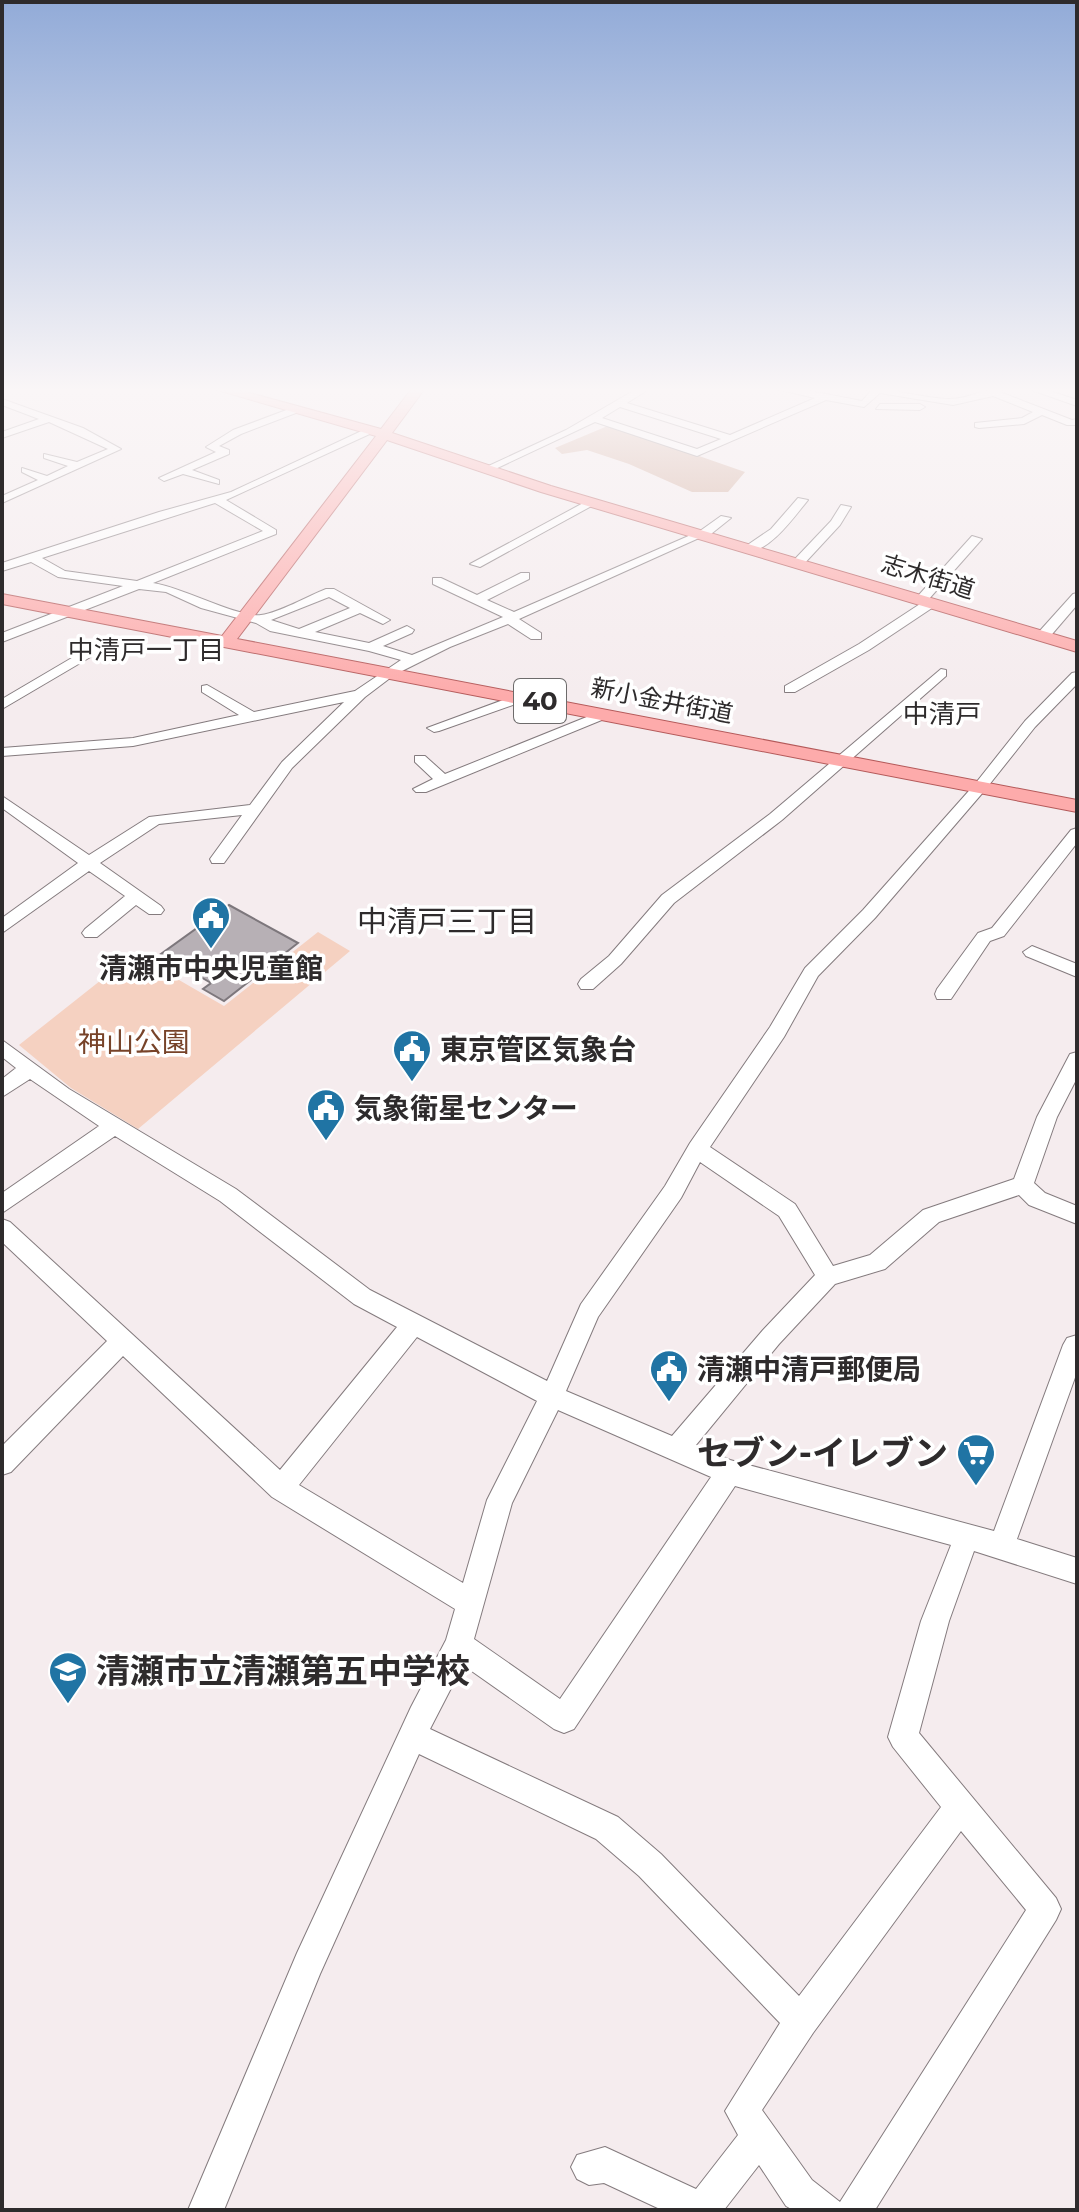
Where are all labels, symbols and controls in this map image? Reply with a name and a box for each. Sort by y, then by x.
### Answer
street label: 志木街道 [878,549,978,604]
district label: 中清戸一丁目 [68,634,224,666]
street label: 新小金井街道 [589,673,736,728]
road number: 40 [514,679,566,723]
district label: 中清戸 [903,698,981,730]
public building icon: 清瀬市中央児童館 [190,895,232,950]
district label: 中清戸三丁目 [357,903,537,940]
place label: 清瀬市中央児童館 [99,951,323,985]
park label: 神山公園 [78,1025,190,1059]
public building icon: 東京管区気象台 [391,1028,433,1083]
place label: 東京管区気象台 [440,1032,636,1066]
public building icon: 気象衛星センター [305,1087,347,1142]
place label: 気象衛星センター [354,1091,578,1125]
public building icon: 清瀬中清戸郵便局 [648,1348,690,1403]
place label: 清瀬中清戸郵便局 [697,1352,921,1386]
place label: セブン-イレブン [697,1432,948,1474]
supermarket icon: セブン-イレブン [955,1432,997,1487]
school or university icon: 清瀬市立清瀬第五中学校 [47,1650,89,1705]
place label: 清瀬市立清瀬第五中学校 [96,1650,470,1692]

